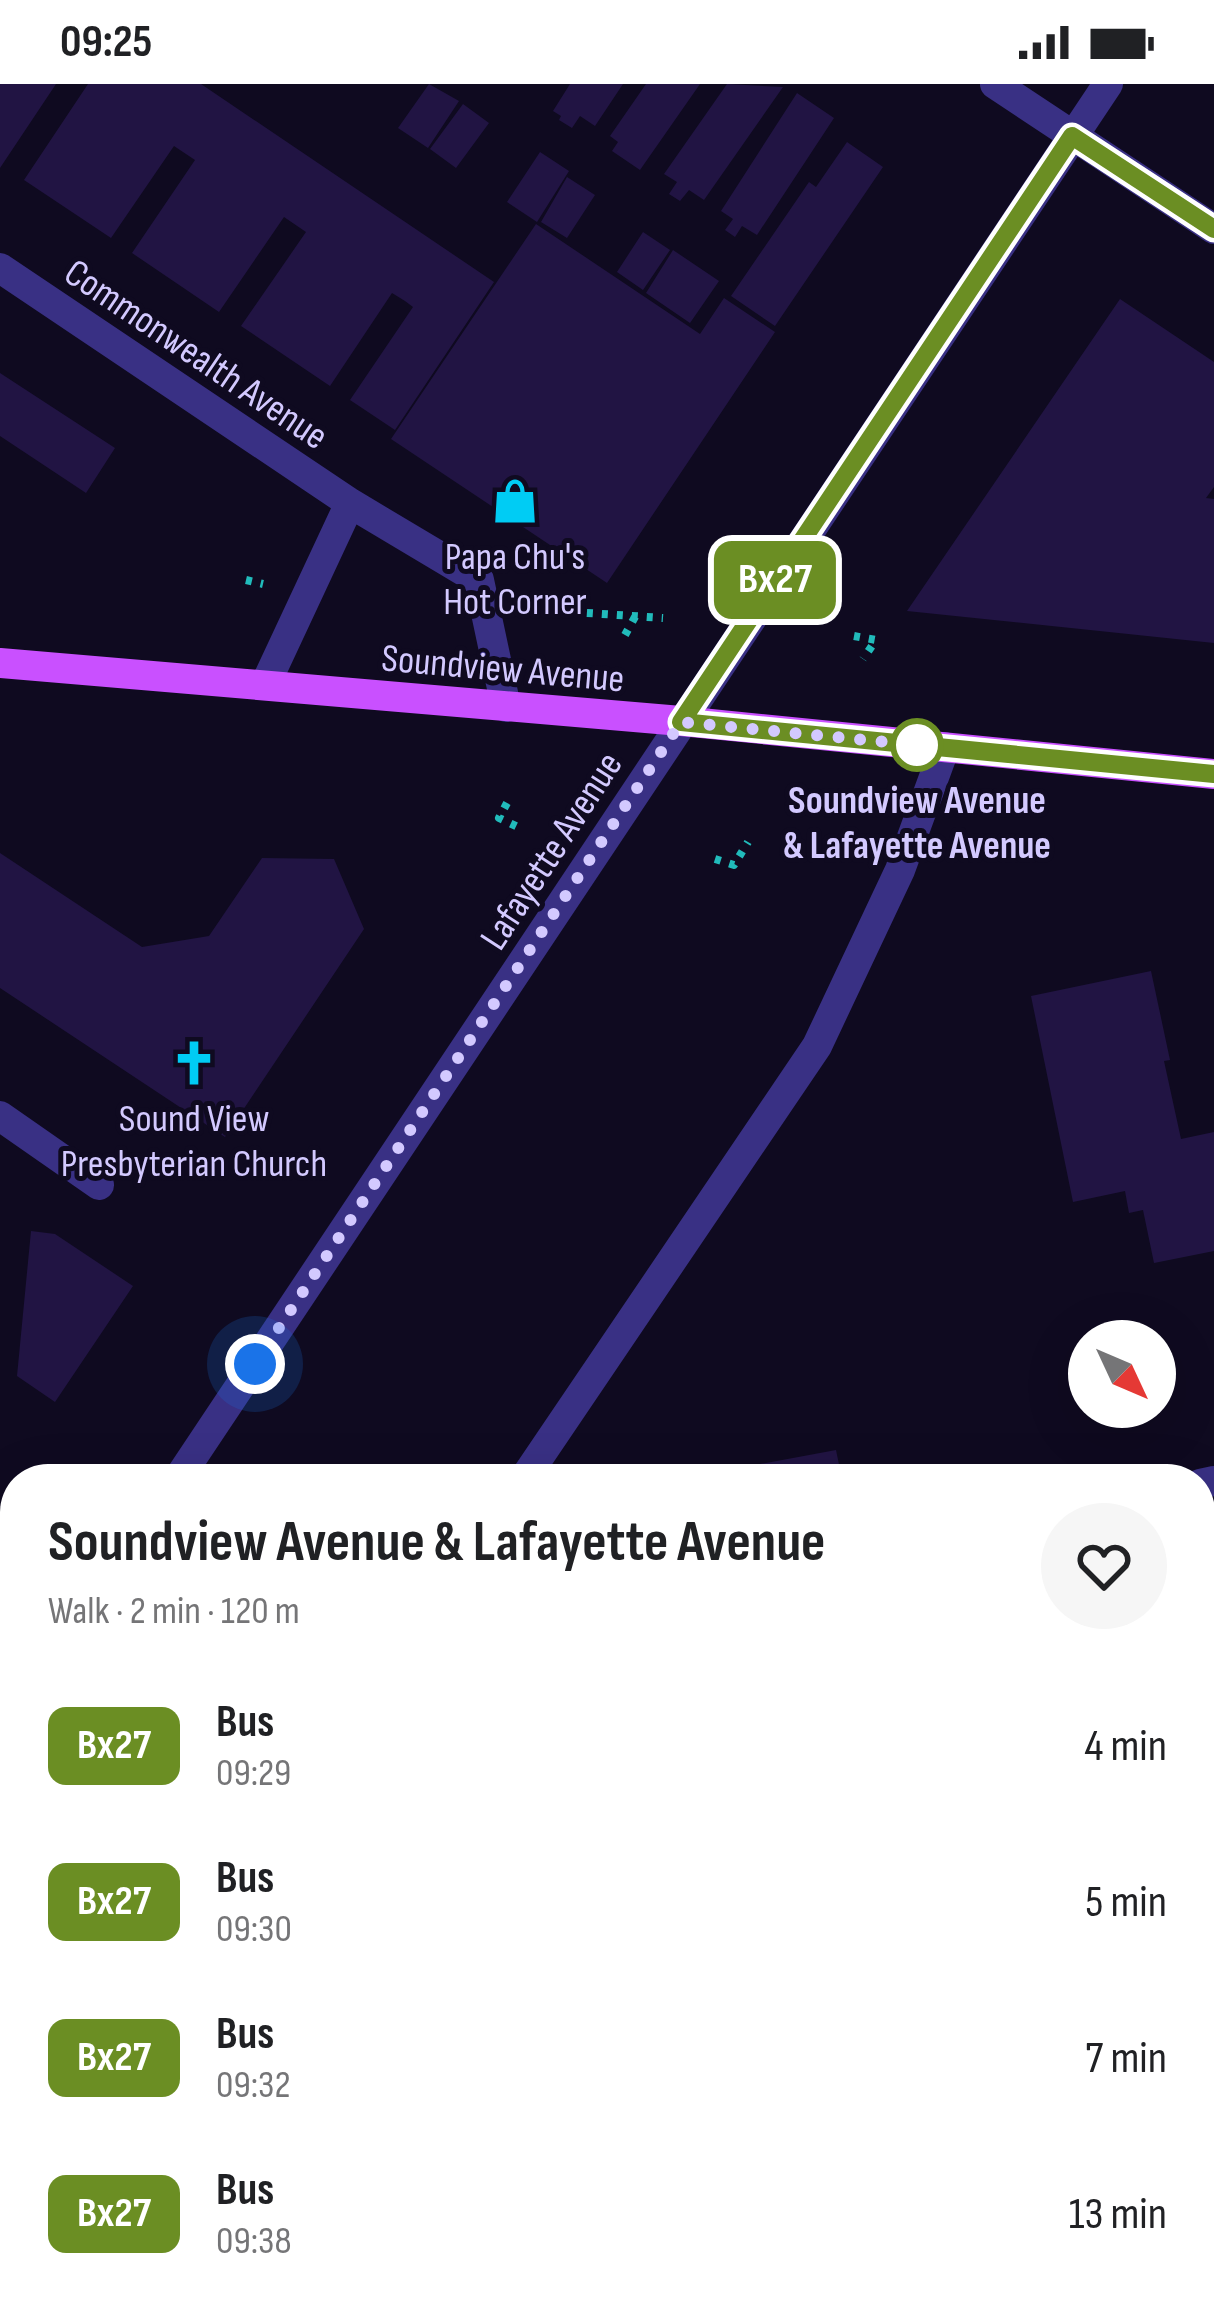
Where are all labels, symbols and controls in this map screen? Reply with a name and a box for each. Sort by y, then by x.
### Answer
text: 09:25 [60,15,152,70]
street label: Commonwealth Avenue [55,250,336,461]
shop icon: Papa Chu's Hot Corner [490,476,540,526]
place label: Papa Chu's Hot Corner [443,534,587,626]
line badge: Bx27 [691,541,859,619]
text: Bx27 [738,554,812,605]
street label: Soundview Avenue [379,635,626,704]
marker: Soundview Avenue & Lafayette Avenue [892,720,942,770]
street label: Lafayette Avenue [471,744,633,959]
place label: Soundview Avenue & Lafayette Avenue [783,778,1051,870]
church icon: Sound View Presbyterian Church [169,1038,219,1088]
place label: Sound View Presbyterian Church [61,1096,327,1188]
north arrow [1068,1320,1176,1428]
map controls [1068,1320,1176,1428]
your location [225,1334,285,1394]
button: heart [1041,1503,1167,1629]
text: Soundview Avenue & Lafayette Avenue [48,1509,825,1577]
text: Walk · 2 min · 120 m [48,1588,300,1635]
text: Bus [216,1695,274,1750]
text: 4 min [1085,1719,1167,1774]
text: Bx27 [77,1720,151,1771]
text: 09:29 [216,1750,291,1797]
text: Bus [216,1851,274,1906]
text: 5 min [1085,1875,1167,1930]
text: Bx27 [77,1876,151,1927]
text: 09:30 [216,1906,292,1953]
text: Bus [216,2007,274,2062]
text: 7 min [1085,2031,1167,2086]
text: Bx27 [77,2032,151,2083]
text: 09:32 [216,2062,291,2109]
text: Bus [216,2163,274,2218]
text: 13 min [1069,2187,1167,2242]
text: Bx27 [77,2188,151,2239]
text: 09:38 [216,2218,291,2265]

